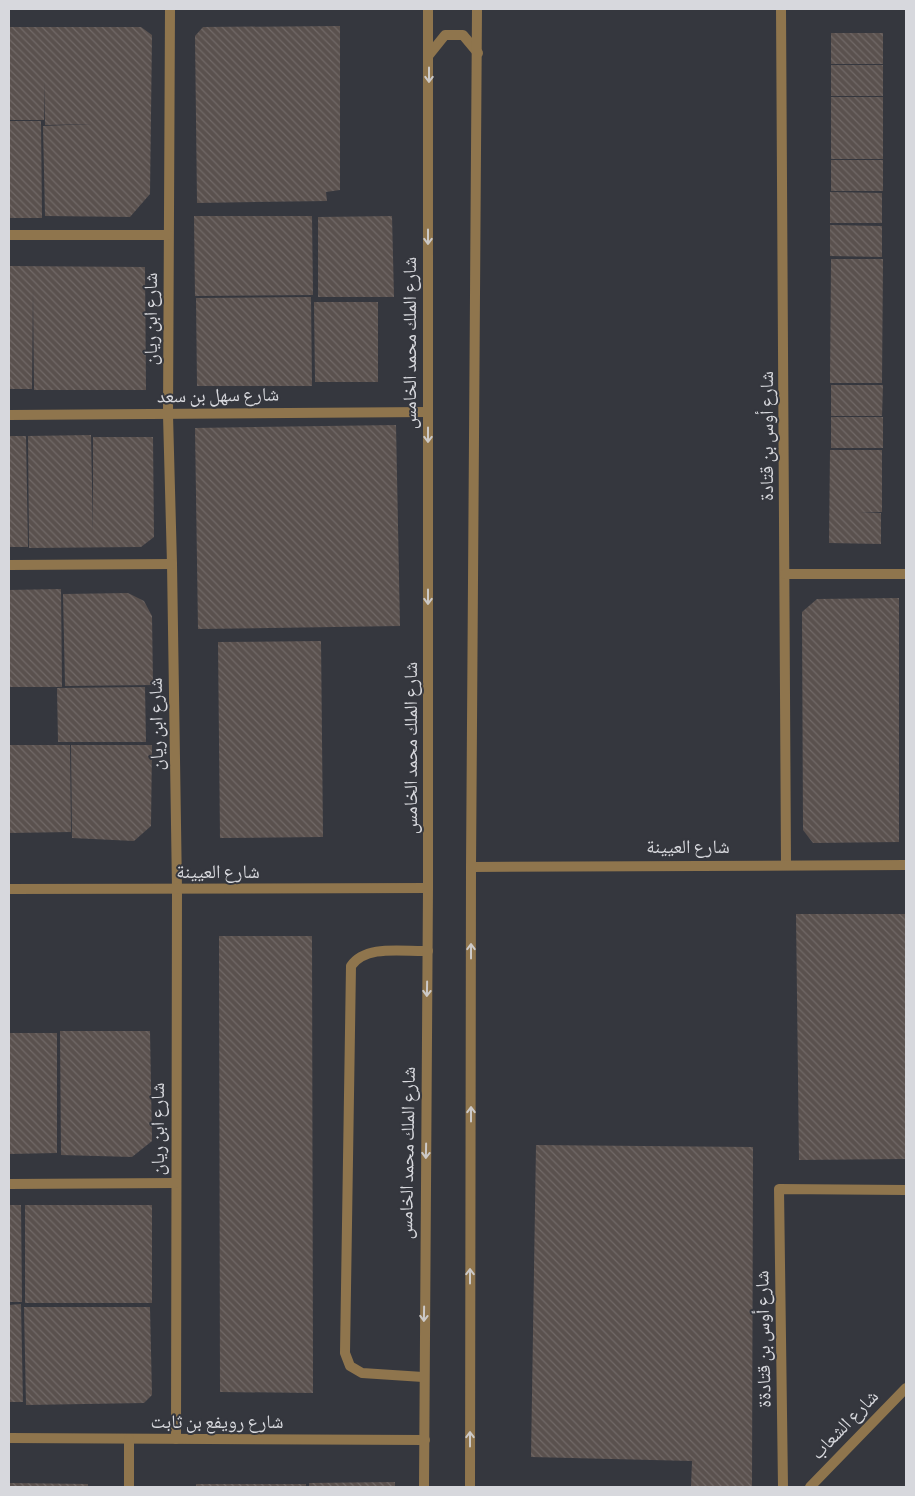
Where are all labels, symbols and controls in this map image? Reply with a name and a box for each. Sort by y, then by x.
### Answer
one-way arrow [424,66,434,83]
one-way arrow [423,229,433,245]
street label: شارع الملك محمد الخامس [401,257,421,429]
street label: شارع ابن ريان [142,272,162,366]
street label: شارع أوس بن قتادة [755,371,778,501]
street label: شارع سهل بن سعد [157,385,279,408]
one-way arrow [423,426,433,443]
one-way arrow [423,589,433,605]
street label: شارع الملك محمد الخامس [402,662,422,834]
street label: شارع ابن ريان [147,677,168,771]
street label: شارع العيينة [646,838,730,858]
street label: شارع العيينة [176,863,260,883]
one-way arrow [466,943,476,960]
one-way arrow [422,980,432,997]
street label: شارع الملك محمد الخامس [397,1066,420,1240]
street label: شارع ابن ريان [149,1082,169,1176]
one-way arrow [466,1106,476,1122]
one-way arrow [421,1143,430,1159]
one-way arrow [465,1268,475,1284]
street label: شارع أوس بن قتادةة [751,1270,776,1408]
one-way arrow [419,1306,429,1322]
street label: شارع الشعاب [808,1387,883,1464]
street label: شارع رويفع بن ثابت [150,1413,284,1434]
one-way arrow [465,1431,475,1447]

